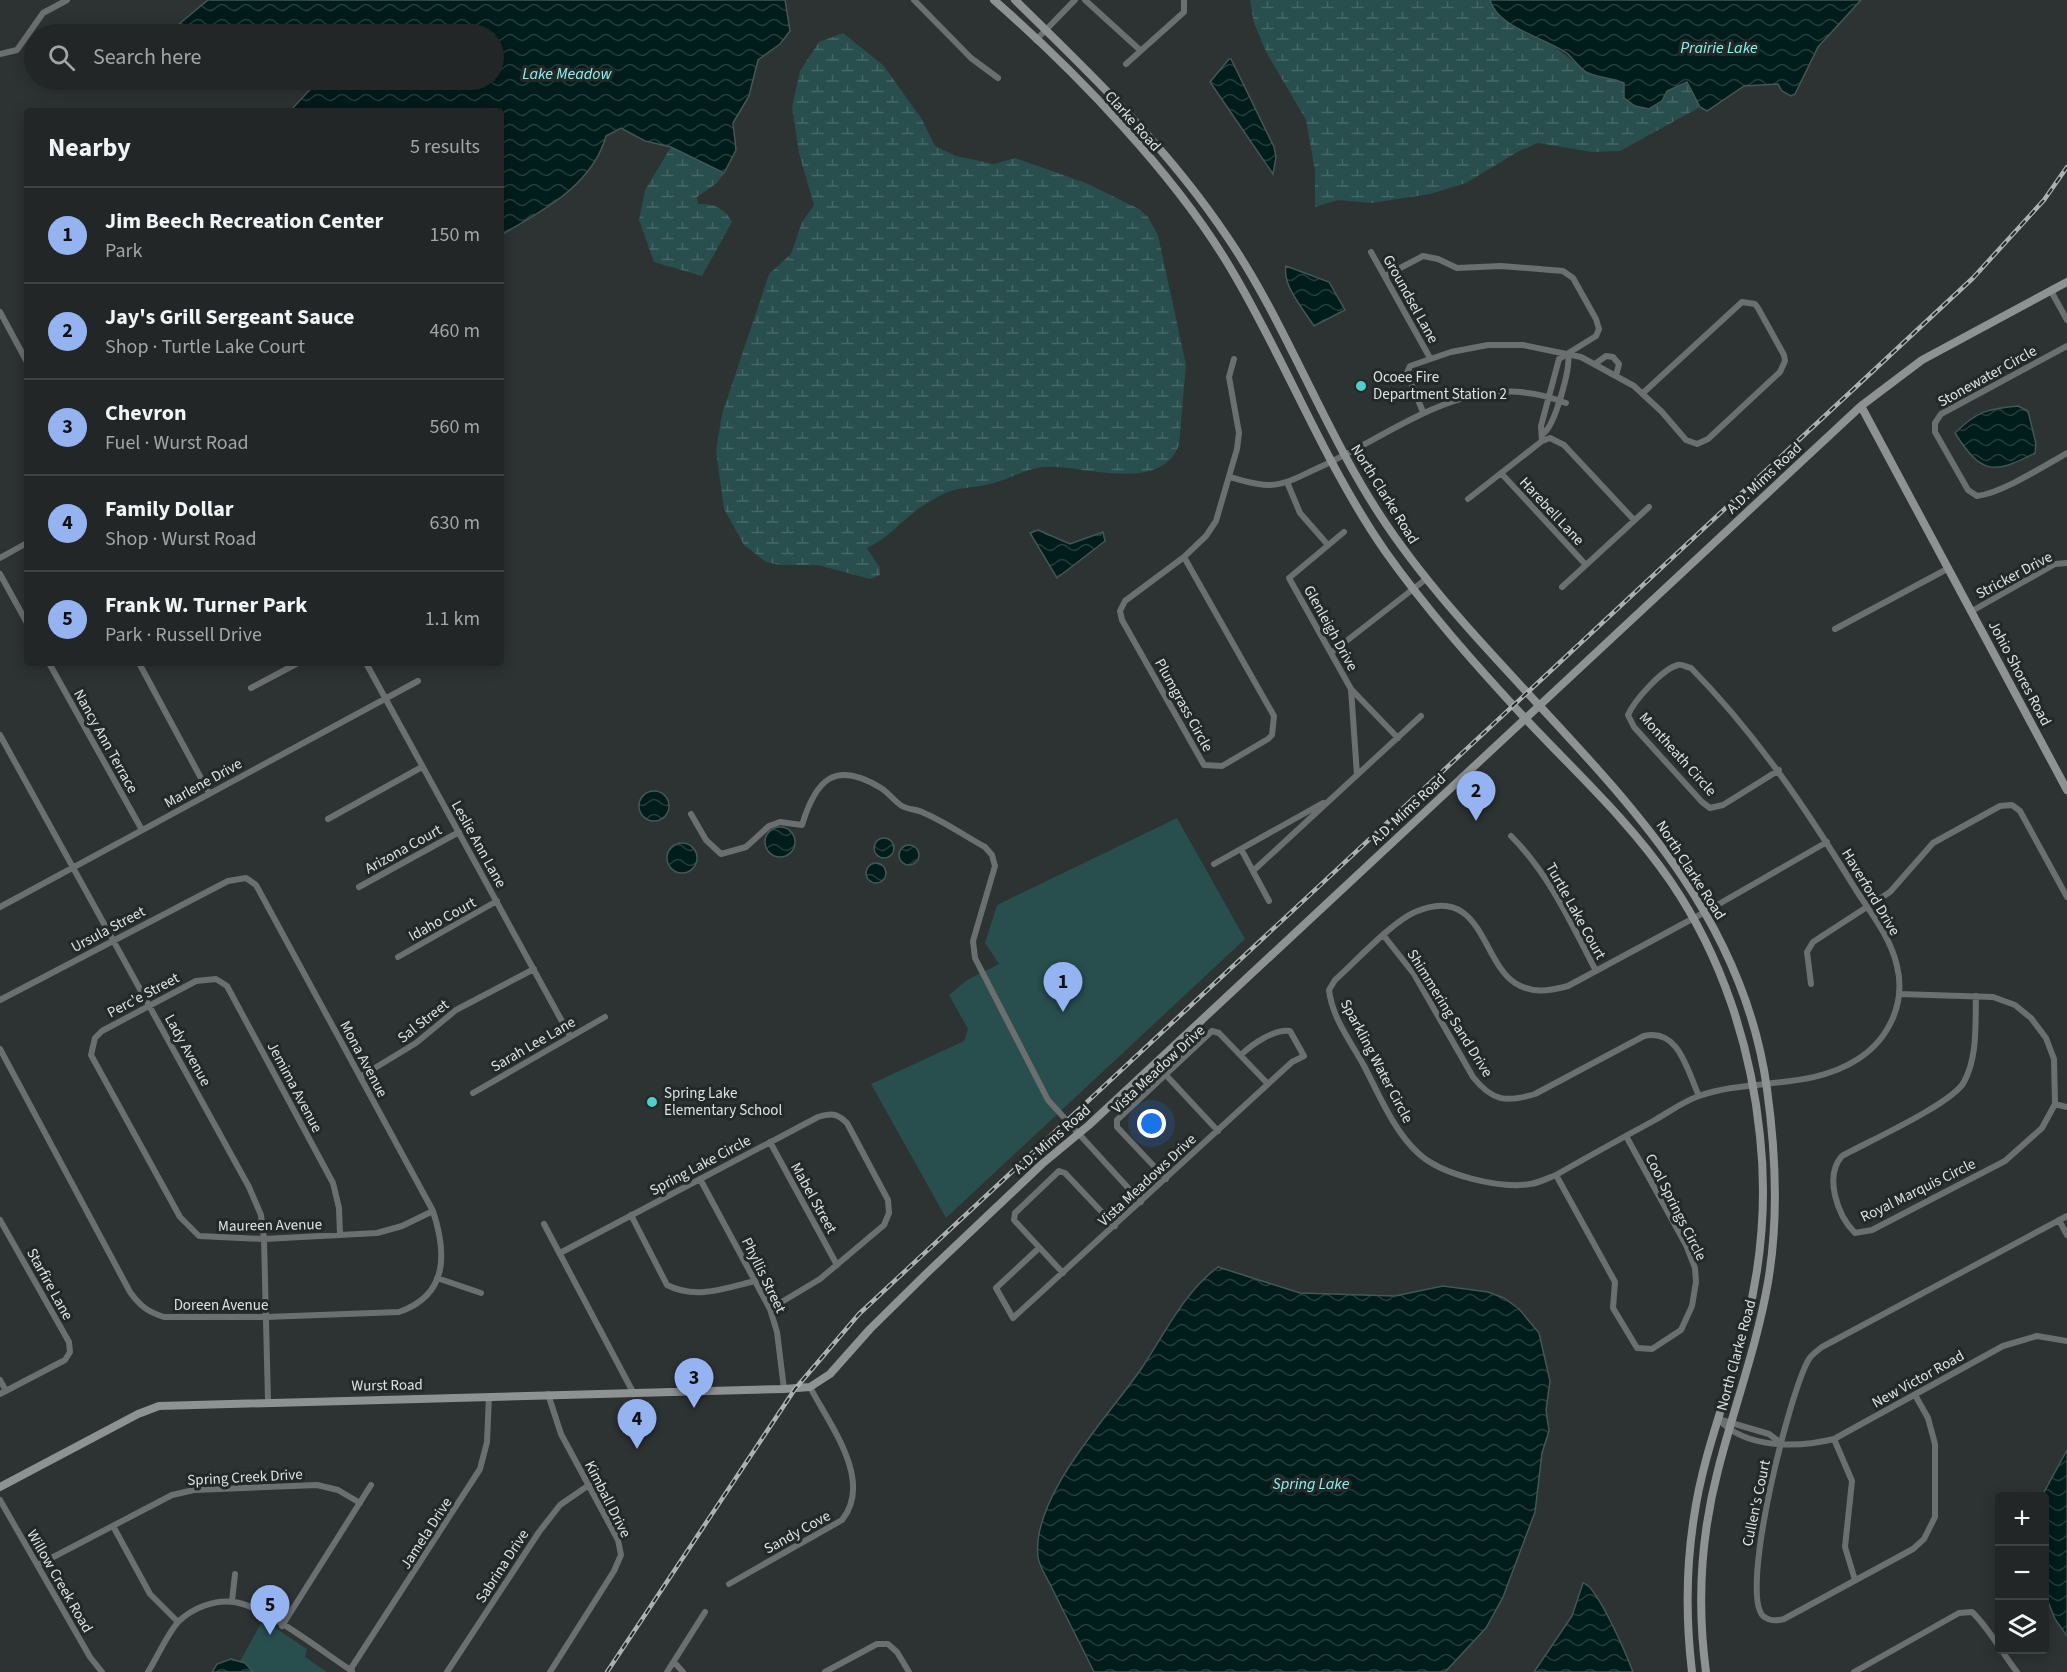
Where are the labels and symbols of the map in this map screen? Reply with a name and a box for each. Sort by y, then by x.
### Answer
water label: Prairie Lake [1680,37,1758,59]
water label: Lake Meadow [522,63,612,85]
street label: Clarke Road [1100,86,1166,156]
street label: Groundsel Lane [1378,251,1444,347]
street label: Stonewater Circle [1934,341,2041,412]
place label: Ocoee Fire Department Station 2 [1373,367,1507,405]
marker: Ocoee Fire Department Station 2 [1354,379,1368,393]
street label: A.D. Mims Road [1722,438,1807,519]
street label: North Clarke Road [1345,440,1424,548]
street label: Harebell Lane [1514,472,1589,550]
street label: Stricker Drive [1972,547,2056,604]
street label: Glenleigh Drive [1298,582,1363,675]
street label: Johio Shores Road [1983,617,2056,730]
street label: Plumgrass Circle [1149,655,1218,756]
street label: Nancy Ann Terrace [68,685,143,797]
street label: Montheath Circle [1634,708,1721,801]
street label: Marlene Drive [161,753,246,813]
street label: A.D. Mims Road [1366,769,1451,850]
pin: 2 [1456,772,1496,821]
street label: Leslie Ann Lane [446,797,511,892]
street label: North Clarke Road [1651,817,1730,924]
street label: Arizona Court [361,820,446,879]
street label: Haverford Drive [1836,845,1905,940]
street label: Turtle Lake Court [1540,859,1611,963]
street label: Idaho Court [405,892,480,947]
street label: Ursula Street [67,901,149,958]
street label: Shimmering Sand Drive [1402,945,1498,1081]
pin: 1 [1044,962,1082,1012]
street label: Perc'e Street [104,968,183,1023]
street label: Sal Street [393,995,453,1048]
street label: Sparkling Water Circle [1335,996,1418,1127]
street label: Lady Avenue [159,1010,216,1090]
street label: Sarah Lee Lane [487,1012,579,1077]
street label: Mona Avenue [335,1017,393,1101]
street label: Vista Meadow Drive [1107,1020,1210,1118]
street label: Jemima Avenue [262,1038,327,1136]
place label: Spring Lake Elementary School [664,1083,782,1121]
marker: Spring Lake Elementary School [645,1095,659,1109]
street label: A.D. Mims Road [1009,1100,1096,1179]
your location [1137,1109,1166,1138]
street label: Vista Meadows Drive [1094,1129,1201,1231]
street label: Spring Lake Circle [646,1130,755,1201]
street label: Cool Springs Circle [1640,1150,1712,1264]
street label: Royal Marquis Circle [1857,1153,1979,1227]
street label: Mabel Street [785,1159,842,1238]
street label: Maureen Avenue [218,1214,322,1237]
street label: Phyllis Street [736,1234,791,1317]
street label: Starfire Lane [21,1245,78,1324]
street label: Doreen Avenue [174,1295,268,1316]
street label: North Clarke Road [1712,1297,1761,1413]
street label: New Victor Road [1868,1345,1968,1413]
pin: 3 [674,1358,714,1408]
street label: Wurst Road [351,1374,423,1397]
pin: 4 [618,1400,656,1449]
street label: Kimball Drive [579,1457,636,1541]
street label: Cullen's Court [1737,1458,1776,1548]
street label: Spring Creek Drive [187,1464,303,1491]
water label: Spring Lake [1273,1473,1350,1495]
street label: Jamela Drive [395,1493,457,1573]
street label: Sandy Cove [760,1506,834,1559]
street label: Sabrina Drive [471,1525,534,1607]
street label: Willow Creek Road [21,1526,98,1637]
pin: 5 [250,1586,290,1635]

